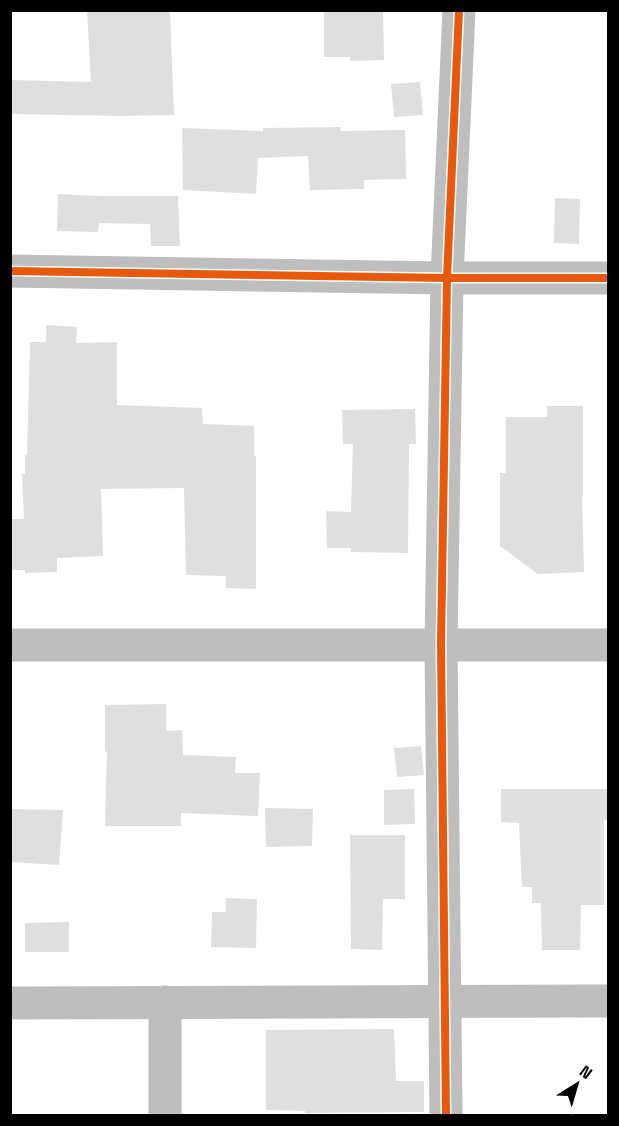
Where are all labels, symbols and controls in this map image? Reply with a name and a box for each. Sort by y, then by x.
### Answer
north arrow [547,1054,607,1114]
text: N [575,1061,596,1084]

